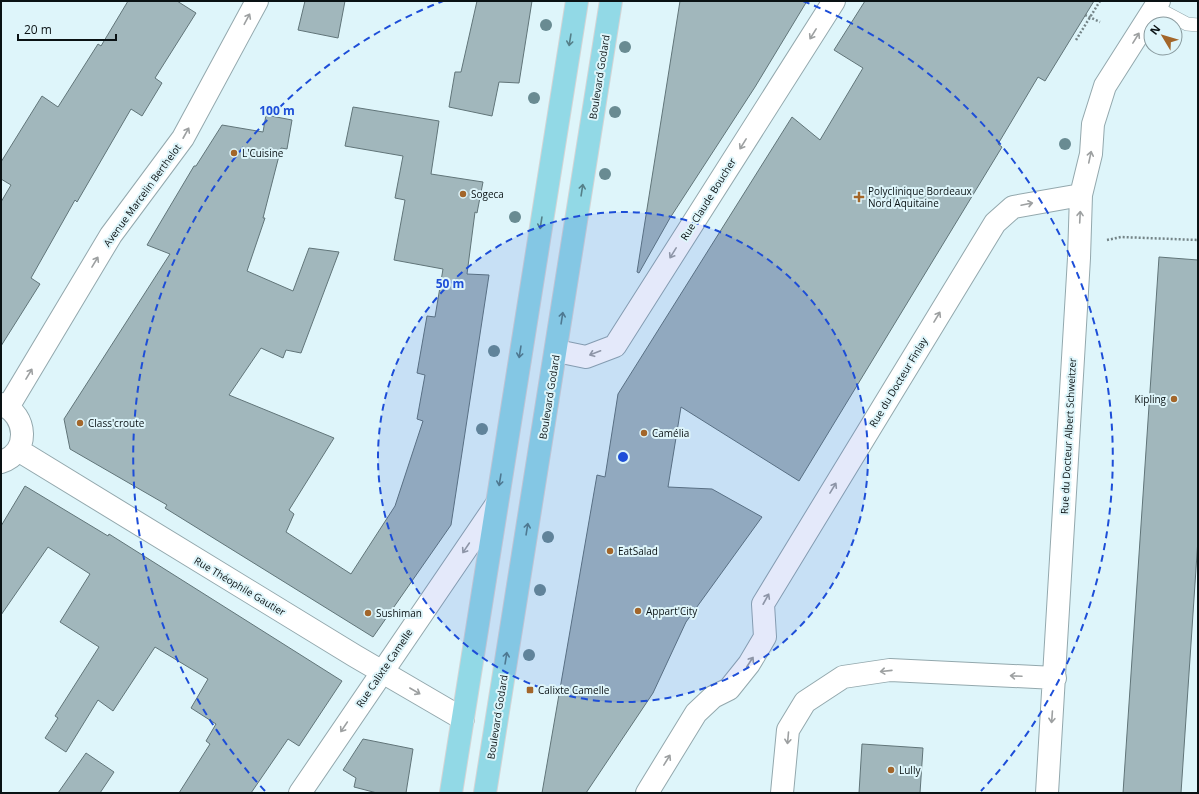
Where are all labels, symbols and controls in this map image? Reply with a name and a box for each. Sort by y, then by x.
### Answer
one-way arrow [244,13,252,25]
scale bar [18,16,116,42]
north arrow [1143,16,1183,56]
text: 20 m [24,21,52,38]
text: N [1146,21,1163,38]
one-way arrow [808,28,816,40]
one-way arrow [1132,32,1140,44]
one-way arrow [566,33,574,46]
street label: Boulevard Godard [585,34,613,120]
text: 100 m [259,102,295,119]
one-way arrow [182,127,190,139]
one-way arrow [739,138,747,149]
street label: Avenue Marcelin Berthelot [100,140,184,249]
place label: L'Cuisine [242,146,284,160]
marker: L'Cuisine [229,148,239,158]
one-way arrow [1087,151,1095,164]
street label: Rue Claude Boucher [677,155,739,243]
one-way arrow [578,184,586,197]
place label: Polyclinique Bordeaux Nord Aquitaine [868,184,973,210]
place label: Sogeca [471,187,504,201]
marker: Sogeca [458,189,468,199]
marker: Polyclinique Bordeaux Nord Aquitaine [853,191,865,203]
one-way arrow [1021,200,1034,208]
one-way arrow [1076,211,1083,224]
one-way arrow [537,216,545,229]
one-way arrow [669,247,677,258]
one-way arrow [91,256,99,268]
text: 50 m [436,275,464,292]
one-way arrow [934,311,942,323]
one-way arrow [558,312,566,325]
street label: Rue du Docteur Finlay [866,334,931,429]
one-way arrow [516,345,524,358]
one-way arrow [590,350,602,358]
street label: Boulevard Godard [535,354,563,440]
street label: Rue du Docteur Albert Schweitzer [1057,357,1079,515]
one-way arrow [25,368,33,380]
place label: Kipling [1135,392,1167,406]
marker: Kipling [1169,394,1179,404]
place label: Class'croute [88,416,145,430]
marker: Class'croute [75,418,85,428]
place label: Camélia [652,426,689,440]
marker: Camélia [639,428,649,438]
centre of rings [616,450,630,464]
one-way arrow [496,473,504,486]
one-way arrow [830,482,838,494]
one-way arrow [523,523,531,536]
one-way arrow [462,543,470,554]
place label: EatSalad [618,544,658,558]
marker: EatSalad [605,546,615,556]
street label: Rue Théophile Gautier [192,553,288,619]
one-way arrow [763,593,770,605]
place label: Appart'City [646,604,698,618]
place label: Sushiman [376,606,422,620]
marker: Appart'City [633,606,643,616]
marker: Sushiman [363,608,373,618]
street label: Rue Calixte Camelle [353,626,416,710]
one-way arrow [502,652,510,665]
one-way arrow [746,656,754,668]
one-way arrow [880,667,893,674]
one-way arrow [1010,672,1023,679]
street label: Boulevard Godard [483,674,511,760]
place label: Calixte Camelle [538,683,610,697]
marker: Calixte Camelle [525,685,535,695]
one-way arrow [409,687,421,695]
one-way arrow [1048,710,1056,723]
one-way arrow [340,721,348,732]
one-way arrow [784,731,791,744]
one-way arrow [664,754,672,766]
place label: Lully [899,763,921,777]
marker: Lully [886,765,896,775]

